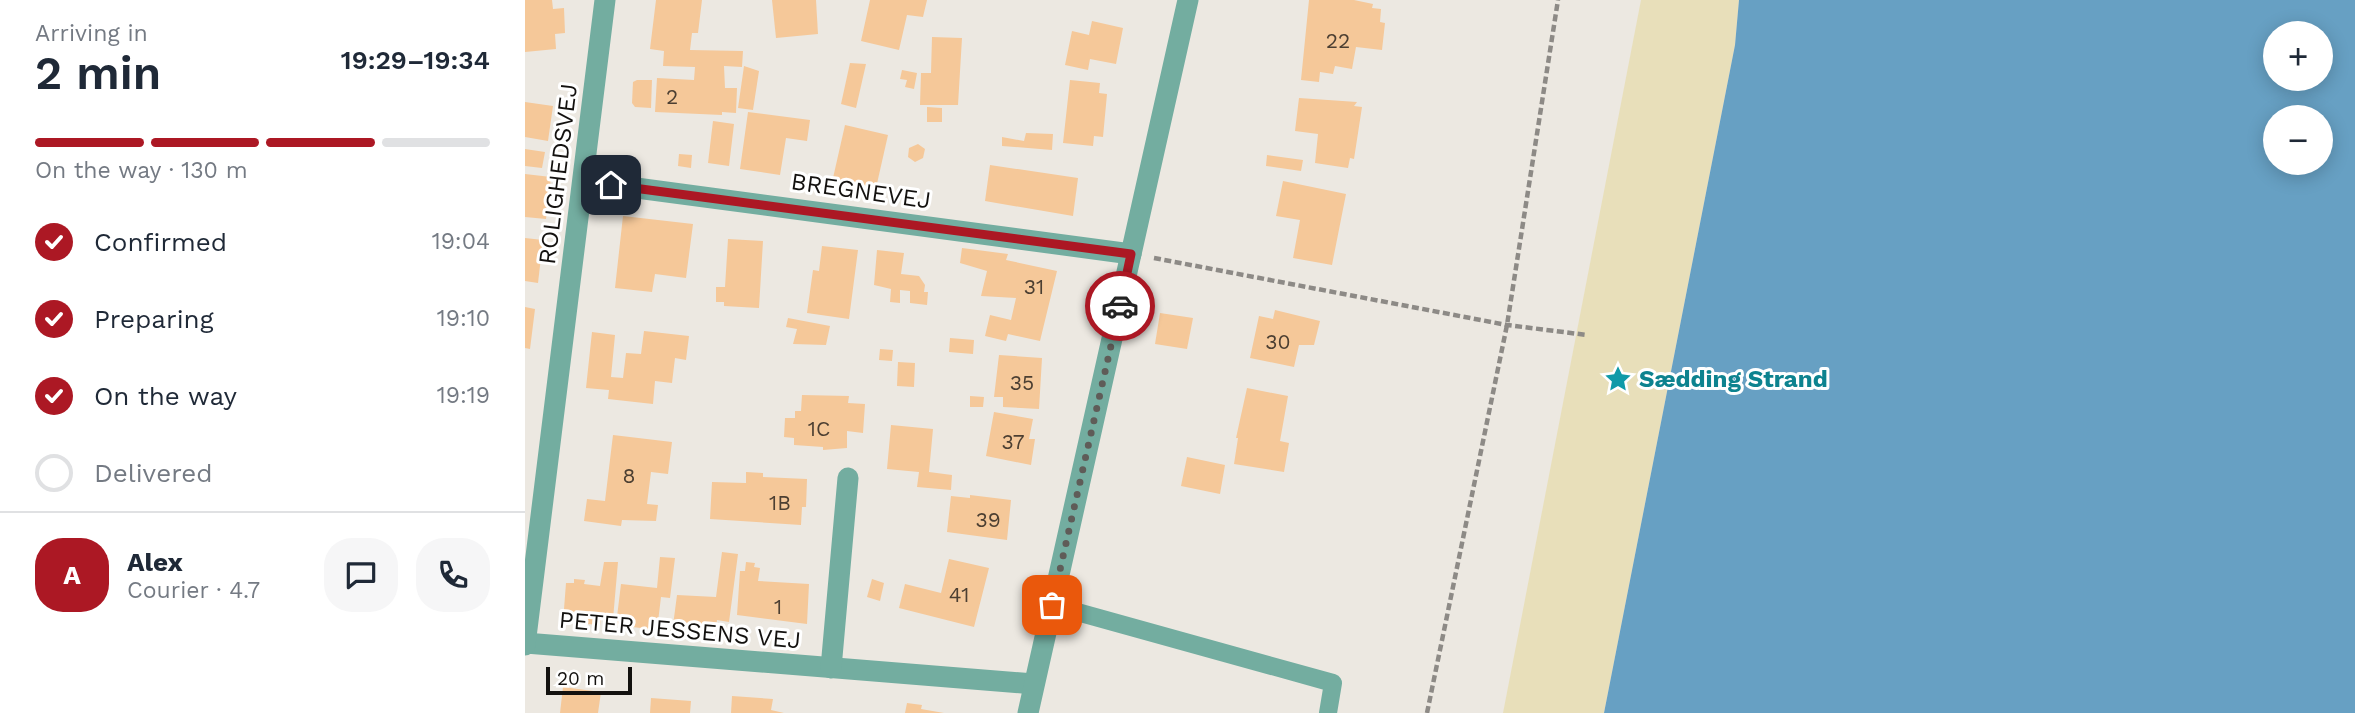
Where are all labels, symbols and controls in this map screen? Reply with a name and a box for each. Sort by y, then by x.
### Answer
text: Arriving in [35,20,148,47]
map controls [2263,21,2333,175]
button: + [2263,21,2333,91]
house number: 22 [1326,28,1350,53]
text: 19:29–19:34 [341,45,490,75]
text: 2 min [35,46,161,100]
street label: ROLIGHEDSVEJ [533,82,583,266]
house number: 2 [666,84,678,109]
button: − [2263,105,2333,175]
pin [581,155,641,215]
text: On the way · 130 m [35,157,248,184]
icon: home [592,166,630,204]
street label: BREGNEVEJ [789,167,933,215]
icon: check [35,223,73,261]
text: Confirmed [94,227,227,257]
text: 19:04 [432,228,490,255]
courier [1085,271,1155,341]
house number: 31 [1024,274,1044,299]
icon: car [1101,287,1139,325]
icon: check [35,300,73,338]
text: Preparing [94,304,214,334]
text: 19:10 [437,305,490,332]
house number: 30 [1265,329,1291,354]
place icon: Sædding Strand [1603,364,1633,394]
place label: Sædding Strand [1639,365,1828,393]
house number: 35 [1010,370,1034,395]
icon: check [35,377,73,415]
text: On the way [94,381,237,411]
text: 19:19 [437,382,490,409]
house number: 1C [808,416,830,441]
house number: 37 [1001,429,1025,454]
text: Delivered [94,458,213,488]
house number: 8 [623,463,635,488]
house number: 1B [769,490,791,515]
house number: 39 [975,507,1001,532]
button: chat [324,538,398,612]
button: phone [416,538,490,612]
text: Alex [127,547,183,577]
text: A [63,560,81,590]
pin [1022,575,1082,635]
text: Courier · 4.7 [127,577,260,604]
house number: 41 [949,582,969,607]
icon: bag [1033,586,1071,624]
house number: 1 [774,594,782,619]
street label: PETER JESSENS VEJ [558,605,802,655]
scale bar [546,664,632,696]
text: 20 m [557,667,604,690]

